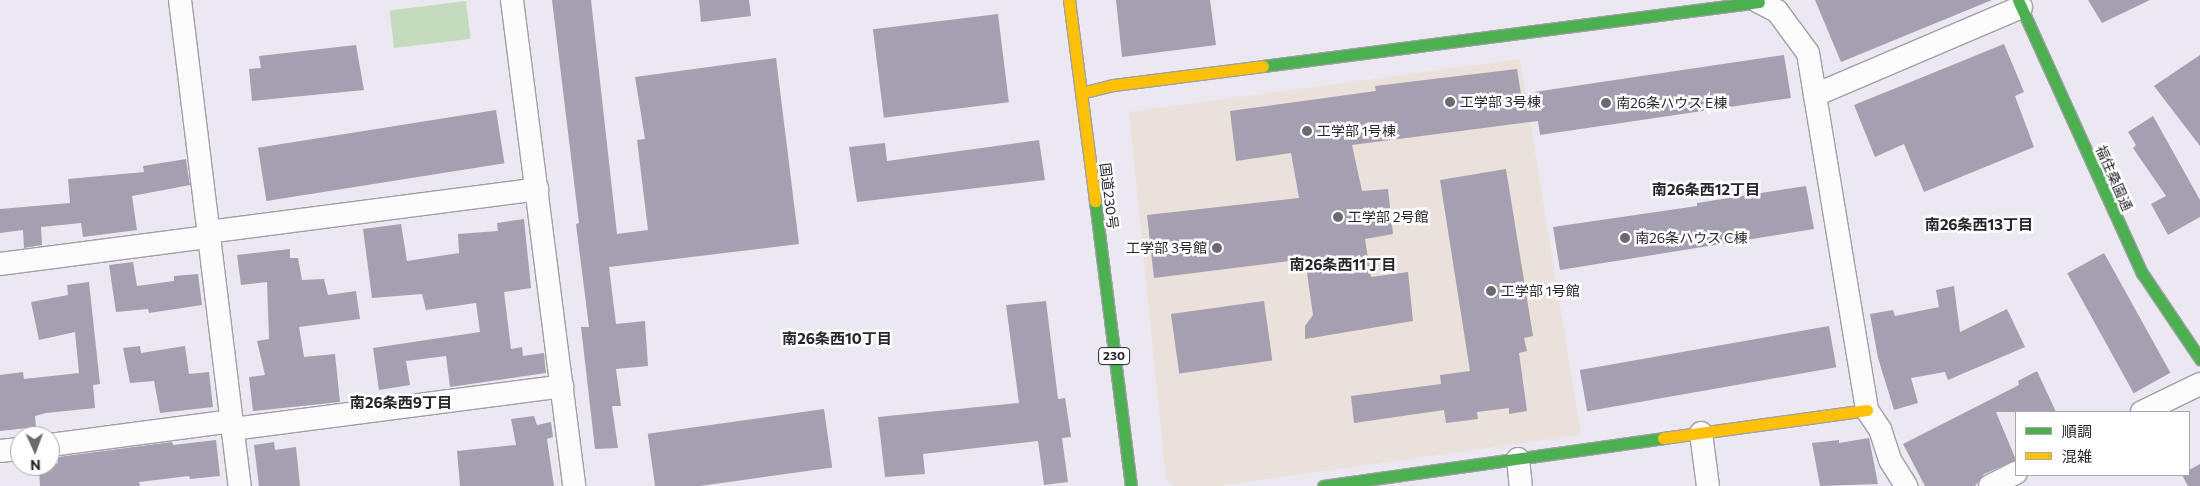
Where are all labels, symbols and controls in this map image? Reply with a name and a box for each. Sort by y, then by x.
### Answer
place label: 工学部 3号棟 [1460,94,1541,110]
place label: 南26条ハウス E棟 [1616,95,1727,111]
marker: 工学部 3号棟 [1444,96,1456,108]
marker: 南26条ハウス E棟 [1600,97,1612,109]
place label: 工学部 1号棟 [1317,123,1396,139]
marker: 工学部 1号棟 [1301,125,1313,137]
street label: 福住桑園通 [2092,143,2136,213]
street label: 国道230号 [1097,162,1121,230]
district label: 南26条西12丁目 [1652,181,1760,199]
place label: 工学部 2号館 [1348,209,1428,225]
marker: 工学部 2号館 [1332,211,1344,223]
district label: 南26条西13丁目 [1925,216,2033,234]
place label: 南26条ハウス C棟 [1635,230,1747,246]
marker: 南26条ハウス C棟 [1619,232,1631,244]
place label: 工学部 3号館 [1126,240,1207,256]
marker: 工学部 3号館 [1211,242,1223,254]
district label: 南26条西11丁目 [1290,256,1396,274]
place label: 工学部 1号館 [1501,283,1580,299]
marker: 工学部 1号館 [1485,285,1497,297]
district label: 南26条西10丁目 [782,330,892,348]
road number: 230 [1098,346,1130,366]
district label: 南26条西9丁目 [350,394,452,412]
legend [2015,411,2190,476]
text: 順調 [2062,422,2092,440]
north arrow [10,426,60,476]
text: 混雑 [2062,447,2092,465]
text: N [30,457,41,474]

